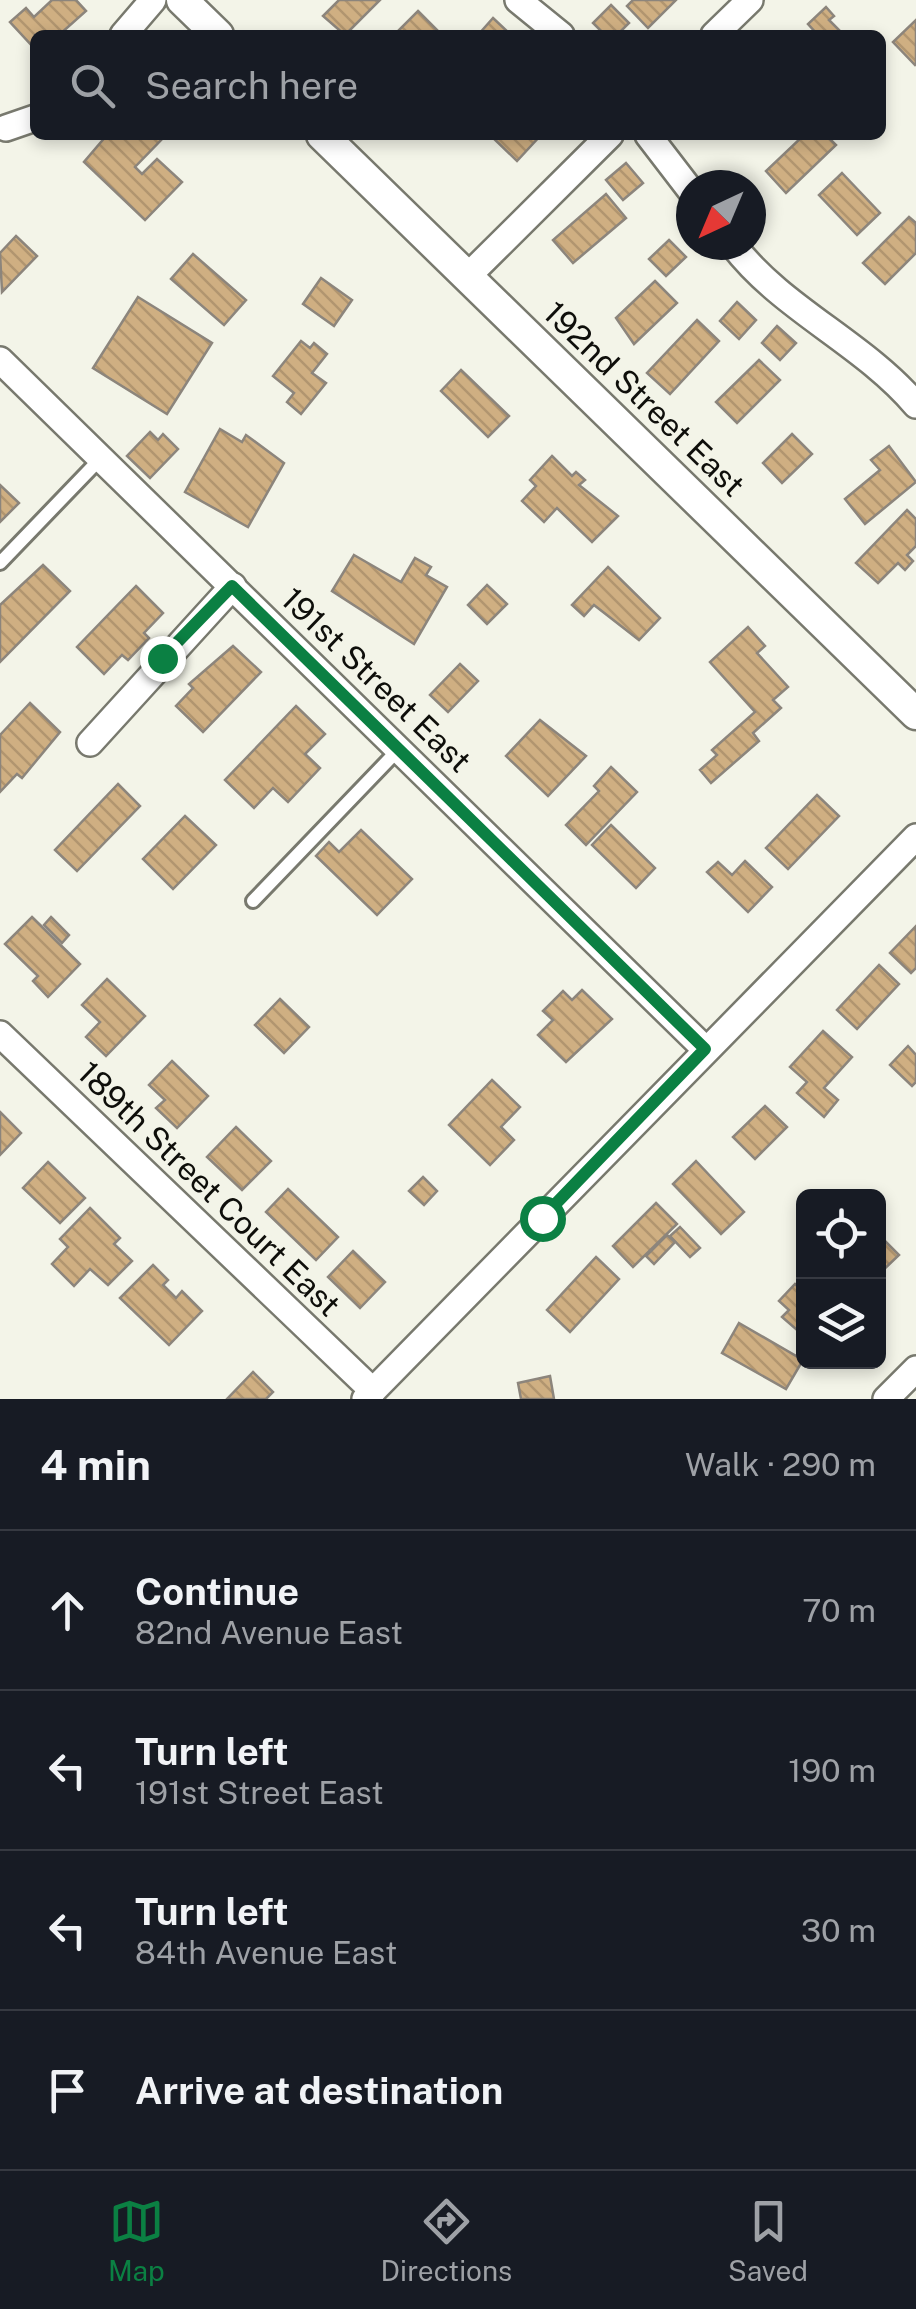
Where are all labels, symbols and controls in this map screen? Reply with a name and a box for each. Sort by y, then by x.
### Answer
search box [30,30,886,140]
icon: search [65,58,120,113]
text: Search here [145,63,358,108]
north arrow [676,170,766,260]
street label: 192nd Street East [536,294,752,504]
street label: 191st Street East [274,580,479,779]
route end [140,636,186,682]
street label: 189th Street Court East [71,1054,348,1324]
map controls [796,1189,886,1369]
button: locate [796,1189,886,1279]
route start [520,1196,566,1242]
button: layers [796,1279,886,1369]
text: 4 min [40,1440,151,1489]
text: Walk · 290 m [685,1446,876,1483]
text: Continue [135,1569,299,1614]
icon: ahead [40,1583,95,1638]
text: 70 m [802,1592,876,1629]
text: 82nd Avenue East [135,1614,403,1651]
text: Turn left [135,1729,289,1774]
icon: left [40,1743,95,1798]
text: 190 m [788,1752,876,1789]
text: 191st Street East [135,1774,384,1811]
text: Turn left [135,1889,289,1934]
icon: left [40,1903,95,1958]
text: 30 m [801,1912,876,1949]
text: 84th Avenue East [135,1934,397,1971]
icon: arrive [40,2063,95,2118]
text: Arrive at destination [135,2068,503,2113]
tab: Map [108,2194,165,2287]
tab: Directions [381,2194,512,2287]
tab: Saved [728,2194,808,2287]

